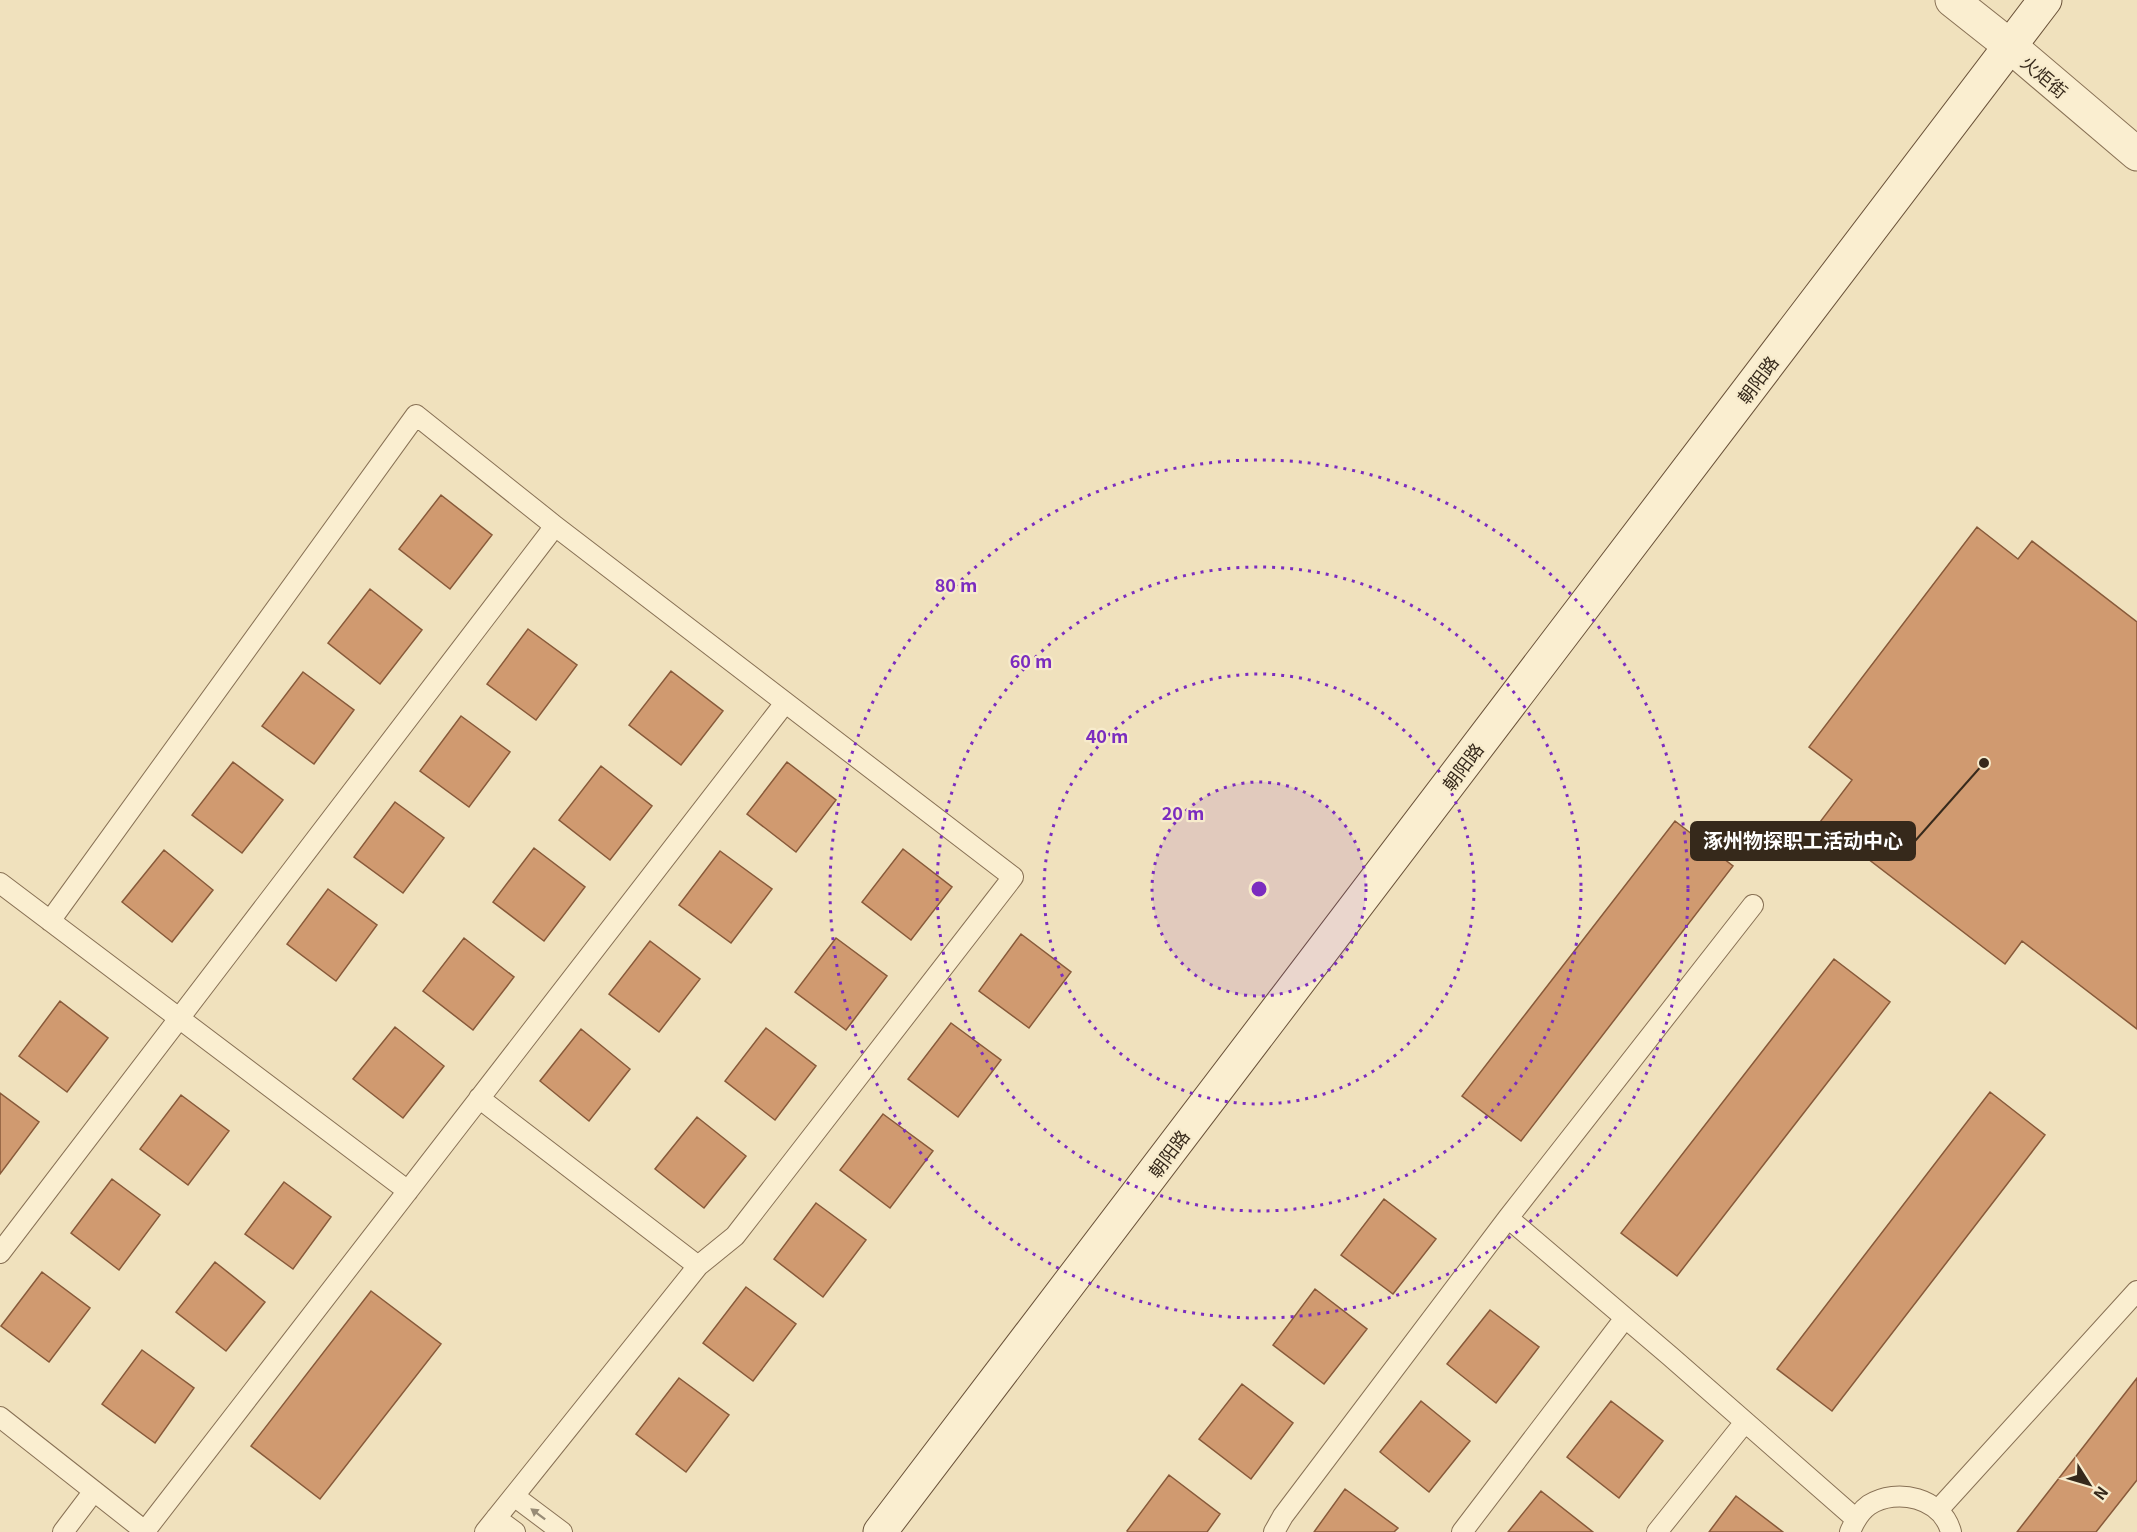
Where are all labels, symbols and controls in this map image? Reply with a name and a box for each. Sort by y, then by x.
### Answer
street label: 火炬街 [2016,49,2074,103]
street label: 朝阳路 [1730,350,1784,408]
text: 80 m [935,571,977,597]
text: 60 m [1010,647,1052,673]
text: 40 m [1086,722,1128,748]
street label: 朝阳路 [1435,737,1489,795]
text: 20 m [1162,799,1204,825]
callout: 涿州物探职工活动中心 [1691,822,1915,860]
text: 涿州物探职工活动中心 [1703,825,1903,854]
centre of rings [1249,879,1269,899]
street label: 朝阳路 [1141,1124,1195,1182]
north arrow [2059,1454,2119,1514]
text: N [2089,1482,2115,1506]
one-way arrow [531,1508,547,1520]

